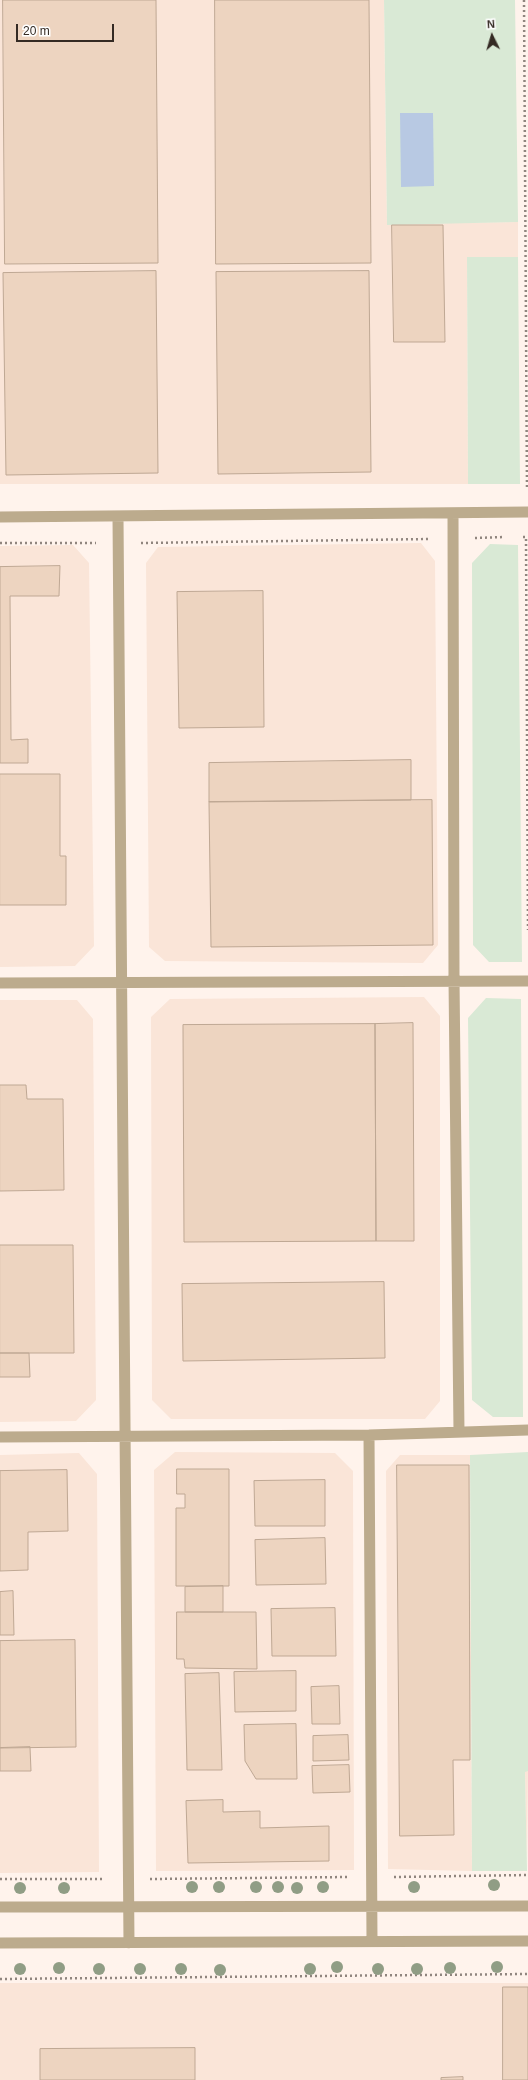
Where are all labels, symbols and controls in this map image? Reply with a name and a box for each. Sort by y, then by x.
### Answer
scale bar [18,16,116,42]
north arrow [472,16,512,56]
text: N [486,18,495,30]
text: 20 m [23,24,50,38]

